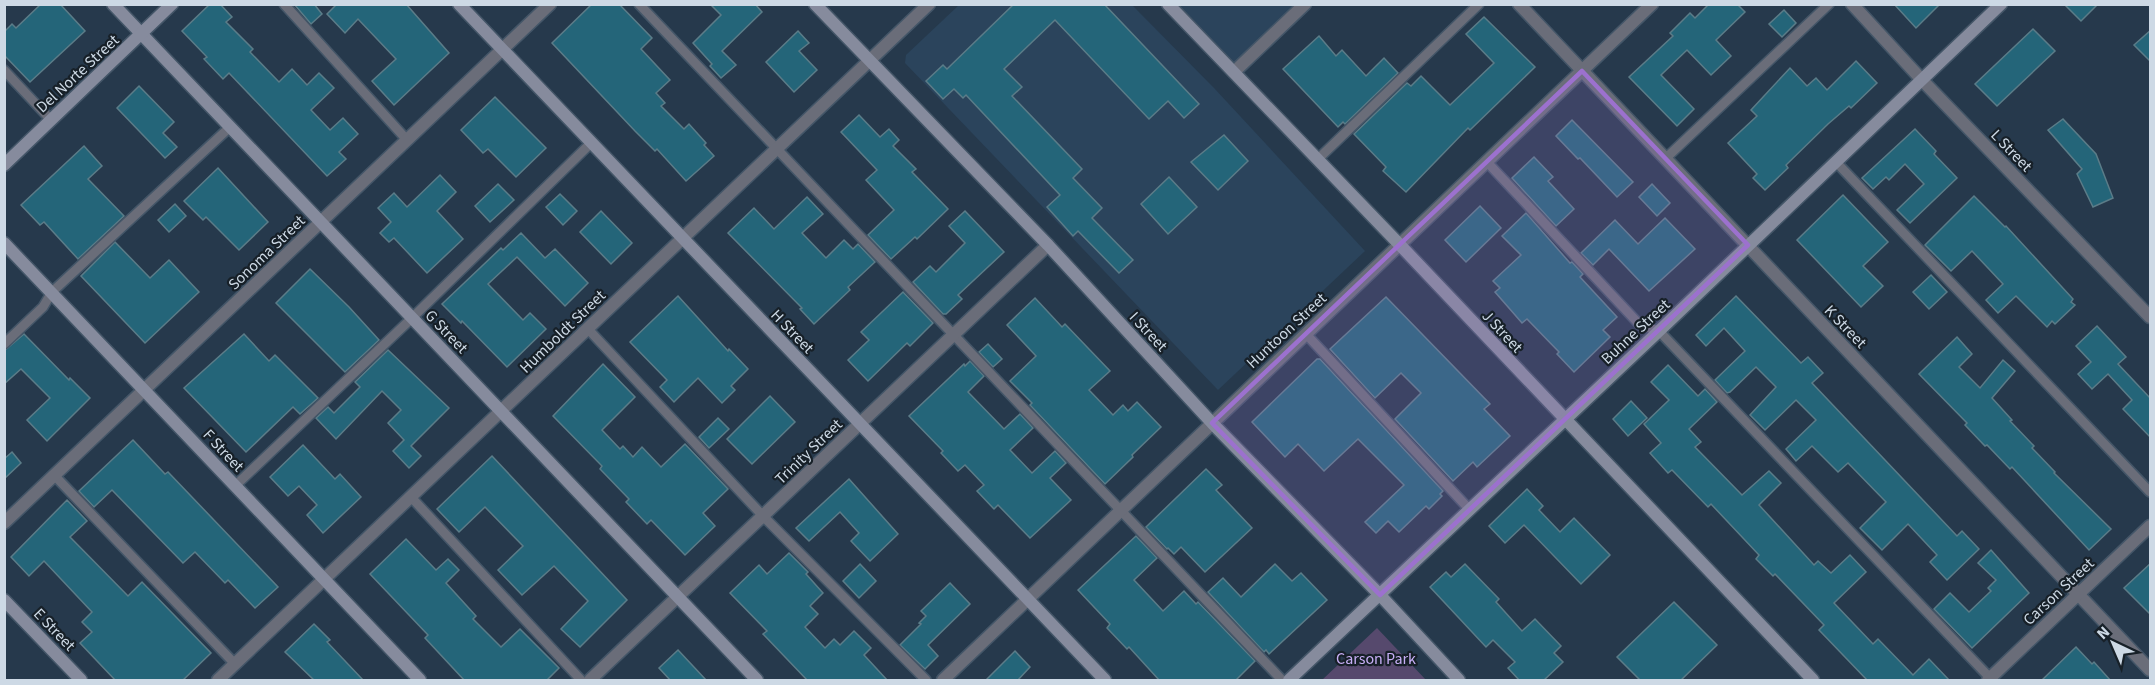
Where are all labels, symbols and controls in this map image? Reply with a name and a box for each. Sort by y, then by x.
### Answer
street label: Del Norte Street [31,29,124,118]
street label: L Street [1986,125,2037,177]
street label: Sonoma Street [223,210,310,295]
street label: Humboldt Street [515,285,611,378]
street label: Huntoon Street [1242,287,1332,374]
street label: Buhne Street [1596,294,1675,369]
street label: K Street [1819,300,1872,354]
street label: G Street [420,305,473,359]
street label: H Street [766,305,819,359]
street label: J Street [1477,306,1528,358]
street label: I Street [1124,307,1173,357]
street label: Trinity Street [770,413,848,490]
street label: F Street [198,424,249,477]
street label: Carson Street [2018,553,2100,631]
street label: E Street [28,603,81,656]
north arrow [2083,613,2143,673]
text: N [2092,621,2115,645]
park label: Carson Park [1336,648,1416,670]

